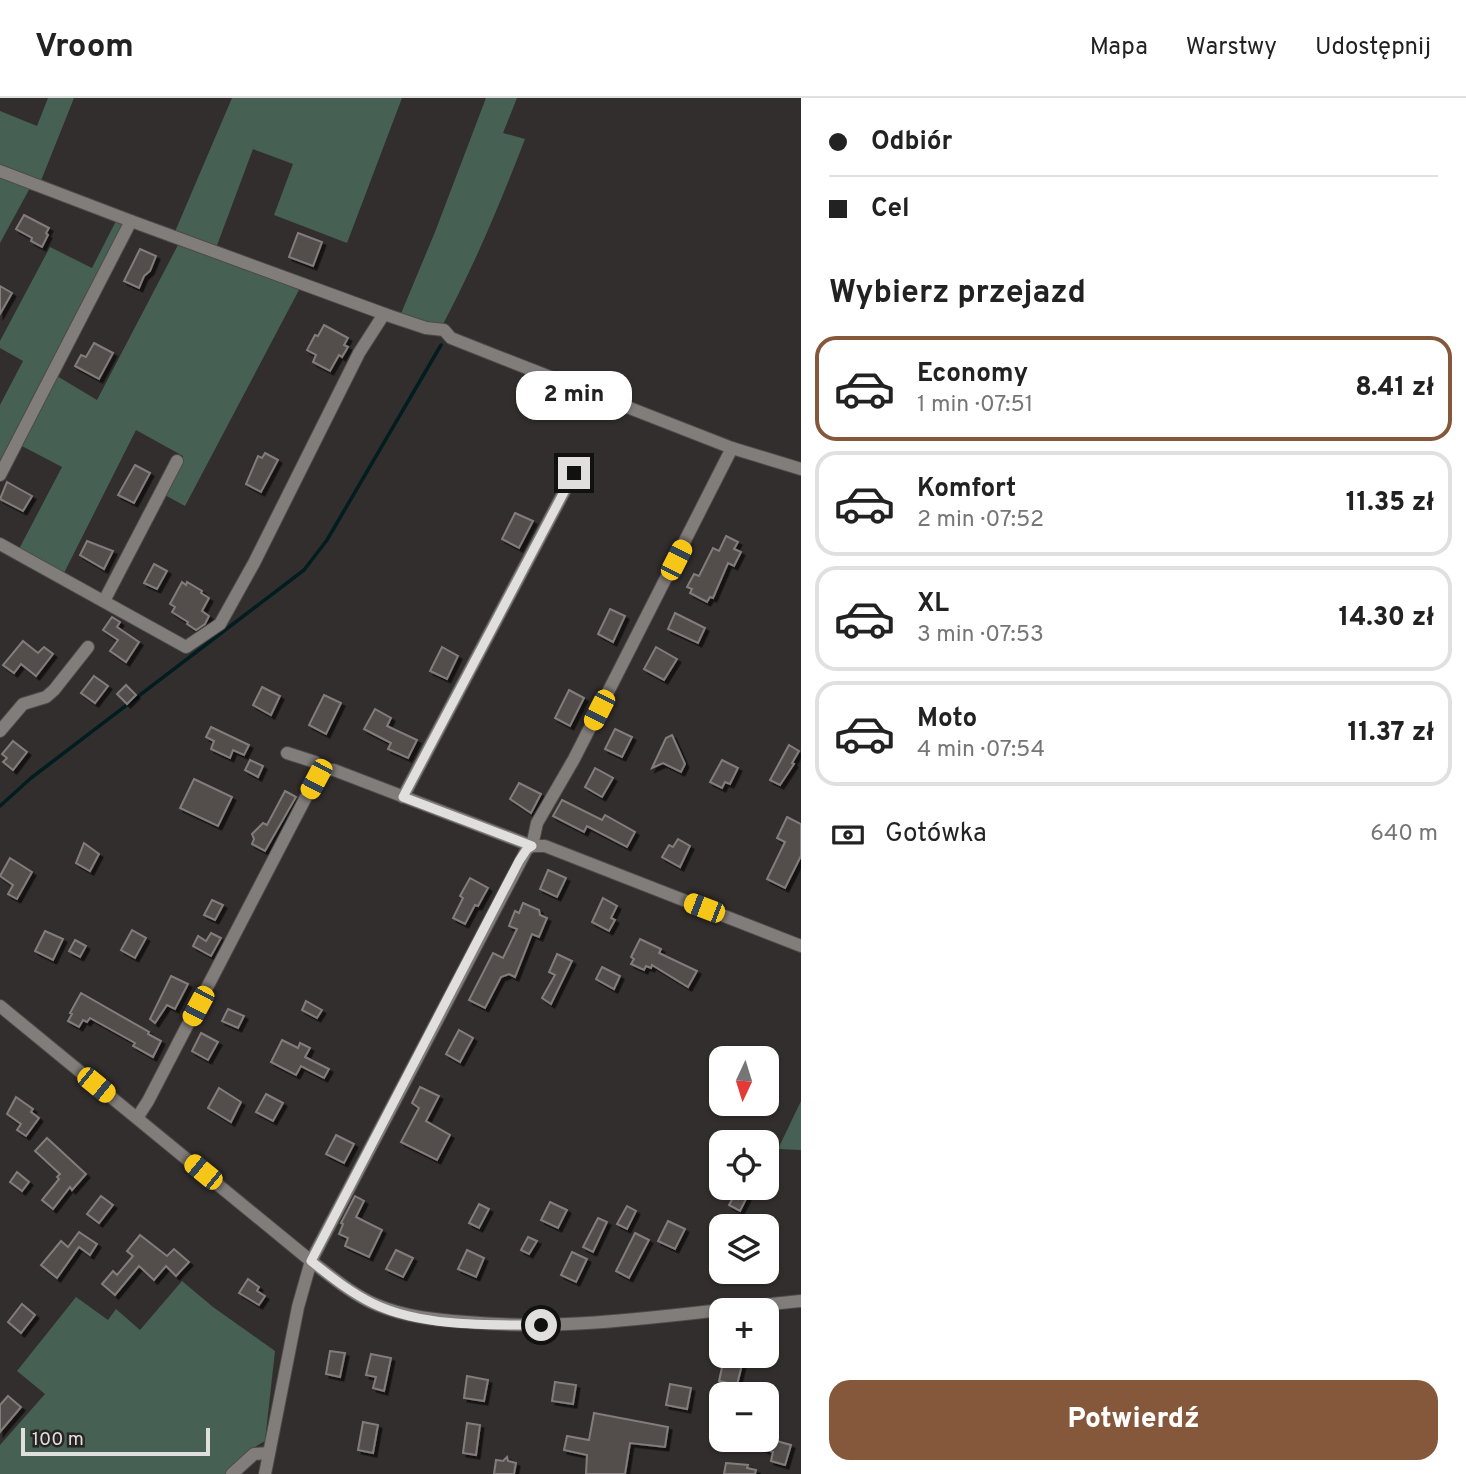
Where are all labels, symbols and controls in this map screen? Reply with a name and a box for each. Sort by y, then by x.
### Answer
text: Vroom [35,27,134,69]
text: Mapa [1090,33,1148,63]
text: Warstwy [1186,33,1277,63]
text: Udostępnij [1315,33,1431,63]
text: Odbiór [871,126,952,159]
text: Cel [871,193,910,226]
text: Wybierz przejazd [829,274,1086,314]
icon: car [833,357,896,420]
text: Economy [917,358,1028,391]
callout: 2 min [516,372,632,420]
text: 8.41 zł [1355,372,1434,405]
text: 2 min [544,381,604,410]
text: 1 min · 07:51 [917,391,1033,420]
route end [558,457,590,489]
icon: car [833,472,896,535]
text: Komfort [917,473,1016,506]
text: 11.35 zł [1346,487,1434,520]
text: 2 min · 07:52 [917,506,1044,535]
car [658,537,695,583]
icon: car [833,587,896,650]
text: XL [917,588,949,621]
text: 14.30 zł [1339,602,1434,635]
text: 3 min · 07:53 [917,621,1044,650]
car [581,687,618,733]
icon: car [833,702,896,765]
text: Moto [917,703,977,736]
text: 11.37 zł [1348,717,1434,750]
text: 4 min · 07:54 [917,736,1045,765]
car [297,756,336,802]
icon: cash [829,816,867,854]
text: Gotówka [885,818,987,851]
text: 640 m [1370,820,1438,849]
car [681,891,728,925]
car [179,983,218,1029]
north arrow [709,1046,779,1116]
map controls [709,1046,779,1452]
car [74,1064,119,1106]
button: locate [709,1130,779,1200]
car [181,1151,226,1193]
button: layers [709,1214,779,1284]
button: + [709,1298,779,1368]
route start [525,1309,557,1341]
button: Potwierdź [829,1380,1438,1460]
button: − [709,1382,779,1452]
scale bar [21,1425,210,1457]
text: 100 m [32,1428,84,1452]

